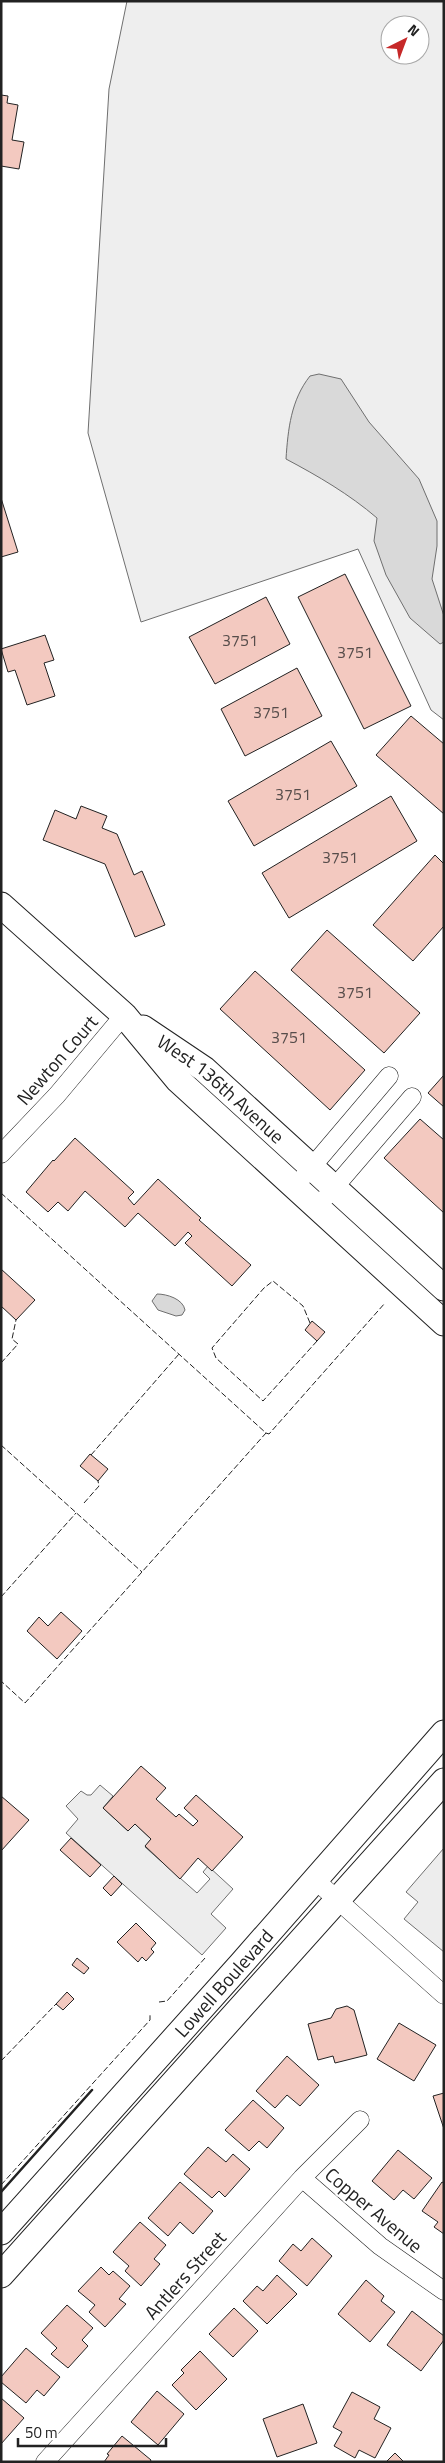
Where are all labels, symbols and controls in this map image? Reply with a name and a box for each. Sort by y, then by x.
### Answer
north arrow [380,15,430,65]
text: N [403,19,425,41]
house number: 3751 [222,628,258,652]
house number: 3751 [337,640,373,664]
house number: 3751 [253,700,289,724]
house number: 3751 [275,782,311,806]
house number: 3751 [322,845,358,869]
house number: 3751 [337,980,373,1004]
street label: Newton Court [9,1008,104,1111]
house number: 3751 [271,1025,307,1049]
street label: West 136th Avenue [152,1027,291,1150]
street label: Lowell Boulevard [167,1922,280,2043]
street label: Copper Avenue [319,2160,430,2259]
street label: Antlers Street [137,2224,233,2326]
scale bar [18,2416,165,2448]
text: 50 m [25,2421,58,2444]

